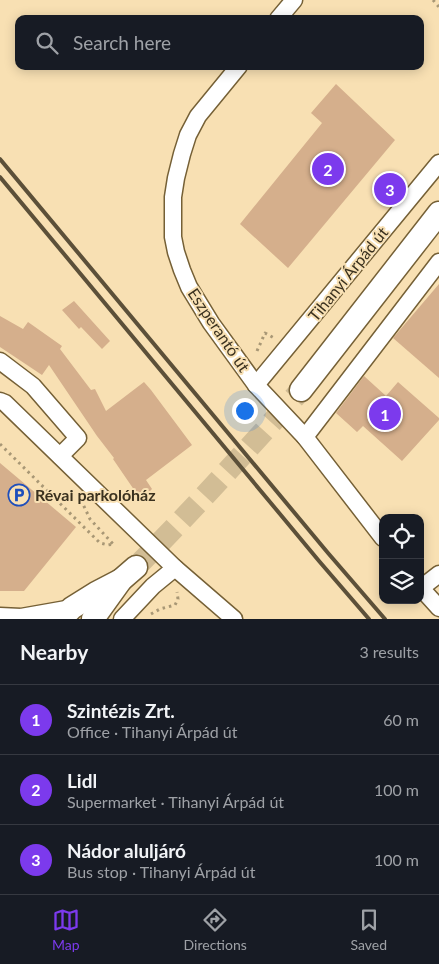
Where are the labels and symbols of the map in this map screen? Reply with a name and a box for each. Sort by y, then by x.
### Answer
pin: 2 [312,150,344,188]
pin: 3 [374,170,406,208]
street label: Tihanyi Árpád út [304,223,392,325]
street label: Eszperantó út [185,284,254,375]
pin: 1 [369,395,401,433]
your location [232,398,258,424]
parking icon: Révai parkolóház [7,483,31,507]
place label: Révai parkolóház [35,485,156,504]

